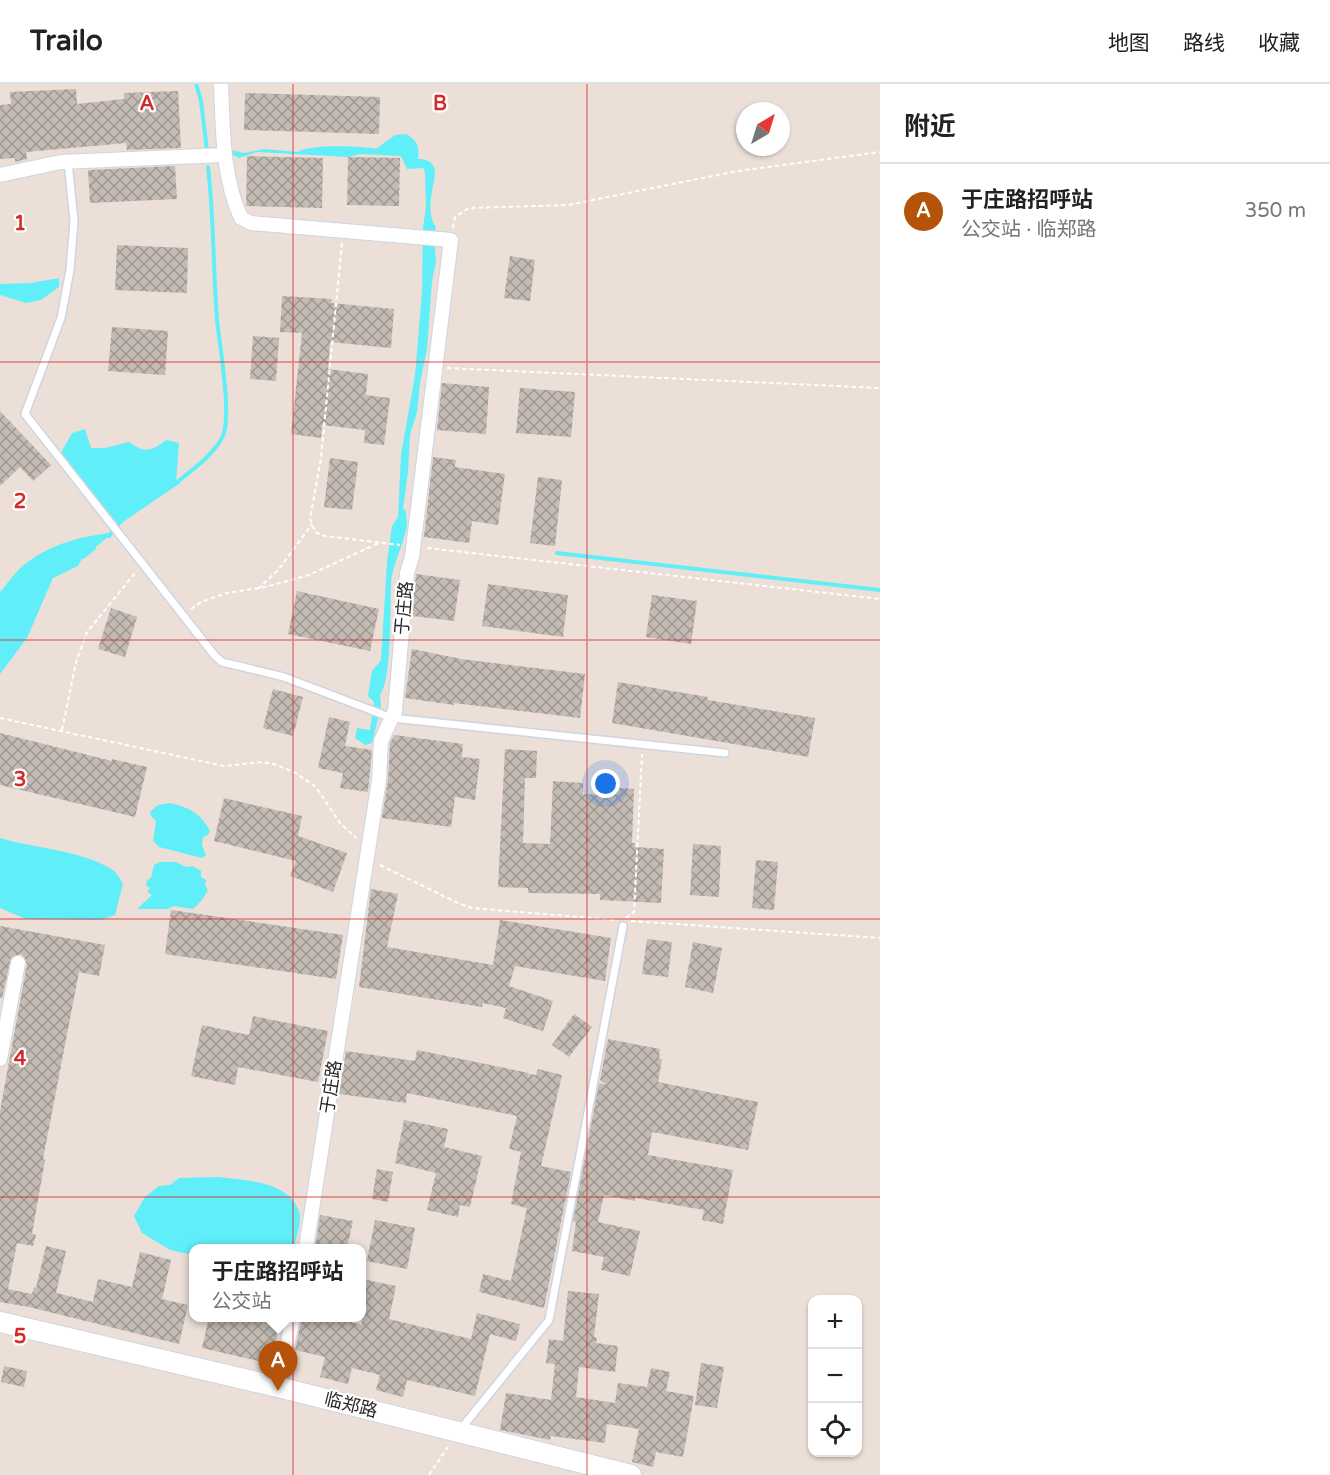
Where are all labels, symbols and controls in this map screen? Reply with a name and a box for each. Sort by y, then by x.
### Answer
text: Trailo [30,24,103,58]
text: 地图 [1108,31,1150,56]
text: 路线 [1183,31,1225,56]
text: 收藏 [1258,31,1300,56]
text: A [140,92,155,116]
text: B [433,92,447,116]
north arrow [736,102,790,156]
text: 附近 [904,111,956,142]
text: 于庄路招呼站 [961,187,1093,213]
text: A [916,199,931,223]
text: 350 m [1245,199,1306,223]
text: 1 [14,212,26,236]
text: 公交站 · 临郑路 [961,218,1097,242]
text: 2 [14,490,26,514]
street label: 于庄路 [391,580,417,636]
text: 3 [14,768,26,792]
your location [591,769,620,798]
text: 4 [14,1047,27,1071]
street label: 于庄路 [316,1059,346,1115]
popup [189,1244,366,1322]
text: 于庄路招呼站 [211,1259,344,1285]
text: 公交站 [211,1290,271,1314]
map controls [808,1295,862,1457]
button: + [808,1295,862,1349]
text: 5 [14,1325,26,1349]
pin: A [258,1342,298,1391]
button: − [808,1349,862,1403]
street label: 临郑路 [322,1388,380,1422]
button: locate [808,1403,862,1457]

